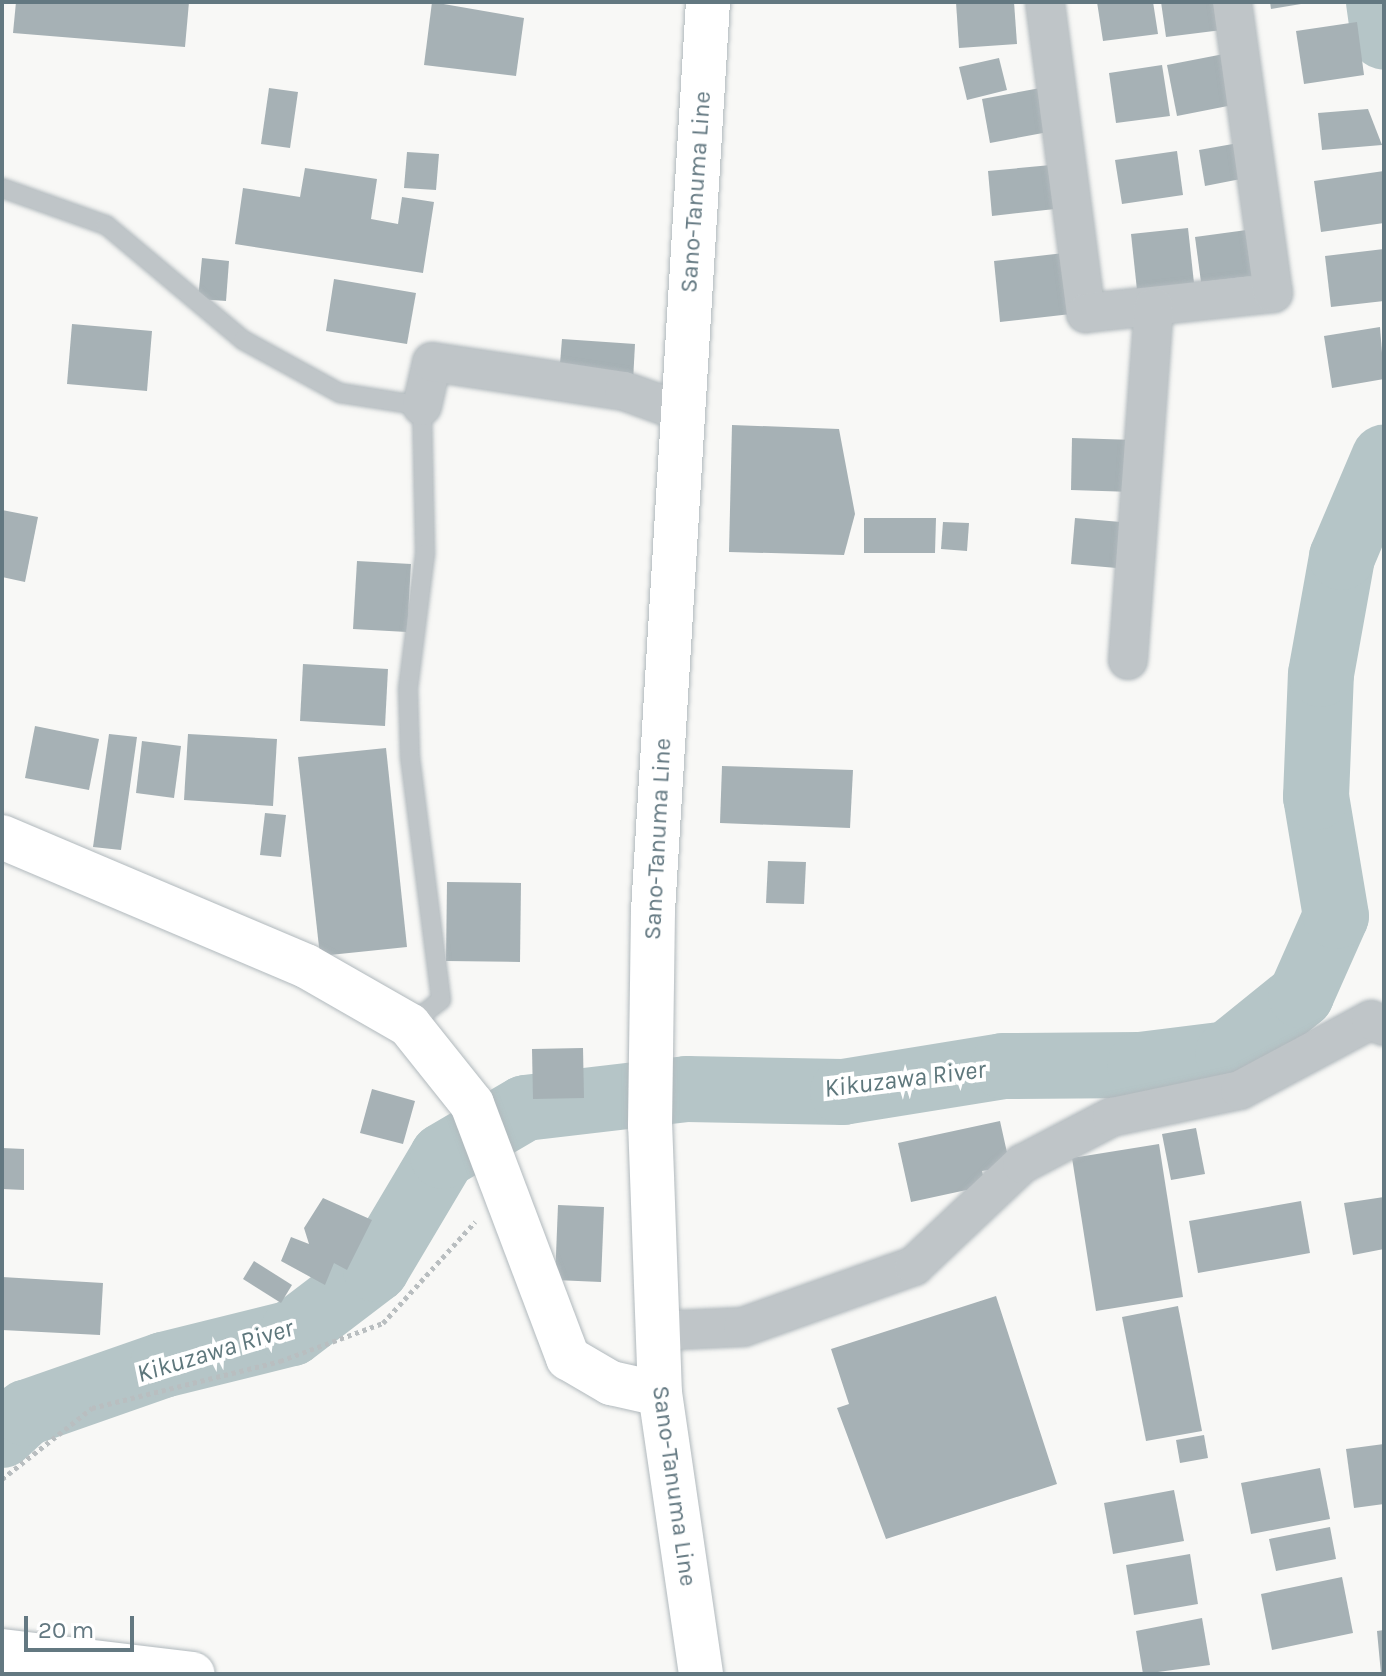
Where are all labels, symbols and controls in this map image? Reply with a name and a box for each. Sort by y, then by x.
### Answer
street label: Sano-Tanuma Line [675,90,717,294]
street label: Sano-Tanuma Line [638,737,678,941]
water label: Kikuzawa River [822,1054,988,1104]
water label: Kikuzawa River [133,1312,297,1390]
street label: Sano-Tanuma Line [646,1384,702,1588]
scale bar [28,1600,138,1650]
text: 20 m [38,1616,94,1644]

